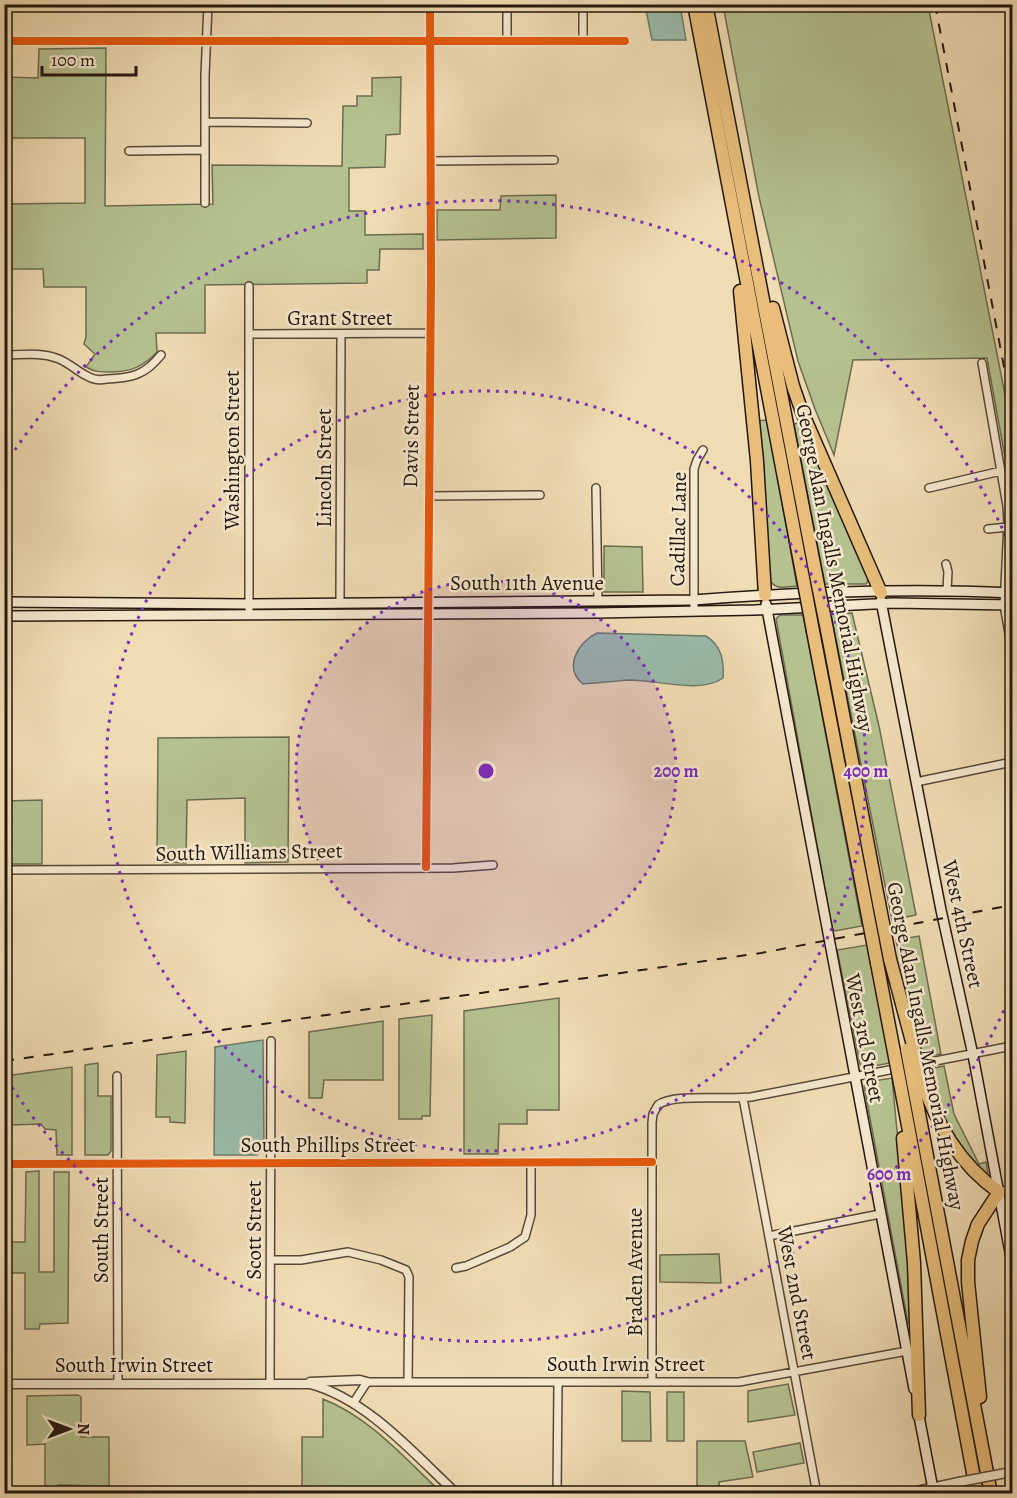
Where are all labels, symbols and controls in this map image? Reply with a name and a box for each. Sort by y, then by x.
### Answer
scale bar [42,39,136,77]
text: 100 m [51,48,95,72]
street label: Grant Street [287,304,393,332]
street label: Washington Street [218,370,246,531]
street label: Davis Street [396,384,426,488]
street label: George Alan Ingalls Memorial Highway [789,402,881,735]
street label: Lincoln Street [310,408,338,528]
street label: Cadillac Lane [663,471,693,587]
street label: South 11th Avenue [450,569,604,597]
text: 200 m [653,759,699,783]
text: 400 m [844,759,888,783]
centre of rings [476,761,496,781]
street label: South Williams Street [155,836,343,868]
street label: West 4th Street [936,856,990,991]
street label: George Alan Ingalls Memorial Highway [880,880,972,1213]
street label: West 3rd Street [839,970,891,1105]
street label: South Phillips Street [240,1131,416,1159]
text: 600 m [867,1162,911,1186]
street label: South Street [87,1177,115,1283]
street label: Scott Street [240,1180,268,1280]
street label: Braden Avenue [621,1208,649,1336]
street label: West 2nd Street [770,1223,824,1362]
street label: South Irwin Street [547,1350,705,1378]
street label: South Irwin Street [55,1351,213,1379]
north arrow [39,1399,99,1459]
text: N [72,1423,94,1435]

